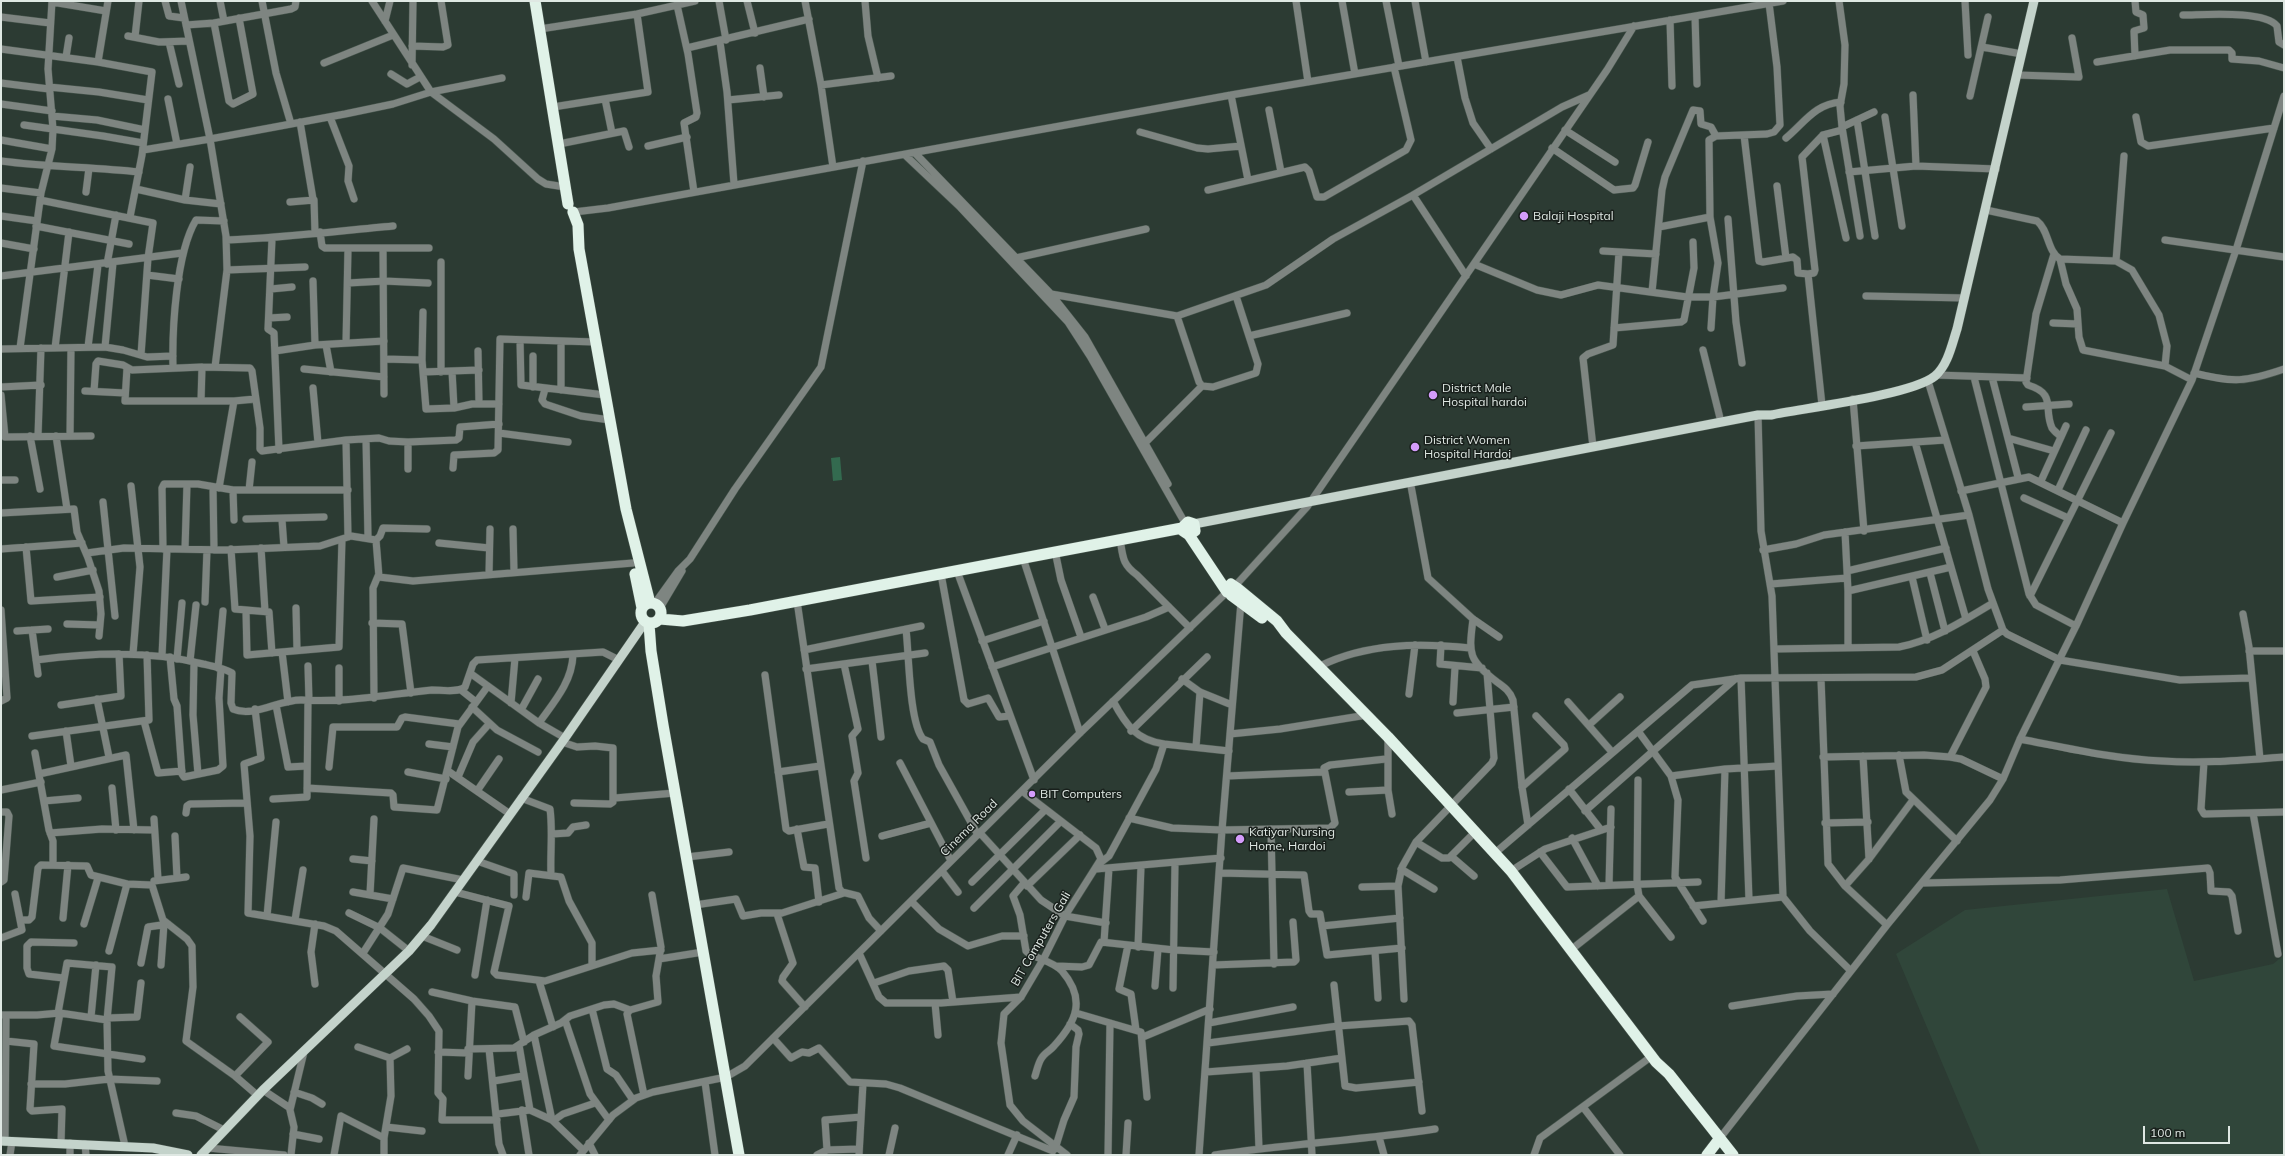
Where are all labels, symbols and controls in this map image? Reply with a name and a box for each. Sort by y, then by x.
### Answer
place label: Balaji Hospital [1533,209,1614,223]
marker: Balaji Hospital [1518,210,1530,222]
place label: District Male Hospital hardoi [1442,381,1527,409]
marker: District Male Hospital hardoi [1427,389,1439,401]
place label: District Women Hospital Hardoi [1424,433,1511,461]
marker: District Women Hospital Hardoi [1409,441,1421,453]
place label: BIT Computers [1040,787,1122,801]
marker: BIT Computers [1027,789,1037,799]
street label: Cinema Road [937,796,1001,860]
place label: Katiyar Nursing Home, Hardoi [1249,825,1335,853]
marker: Katiyar Nursing Home, Hardoi [1234,833,1246,845]
street label: BIT Computers Gali [1008,889,1074,989]
scale bar [2145,1118,2232,1144]
text: 100 m [2150,1125,2185,1140]

